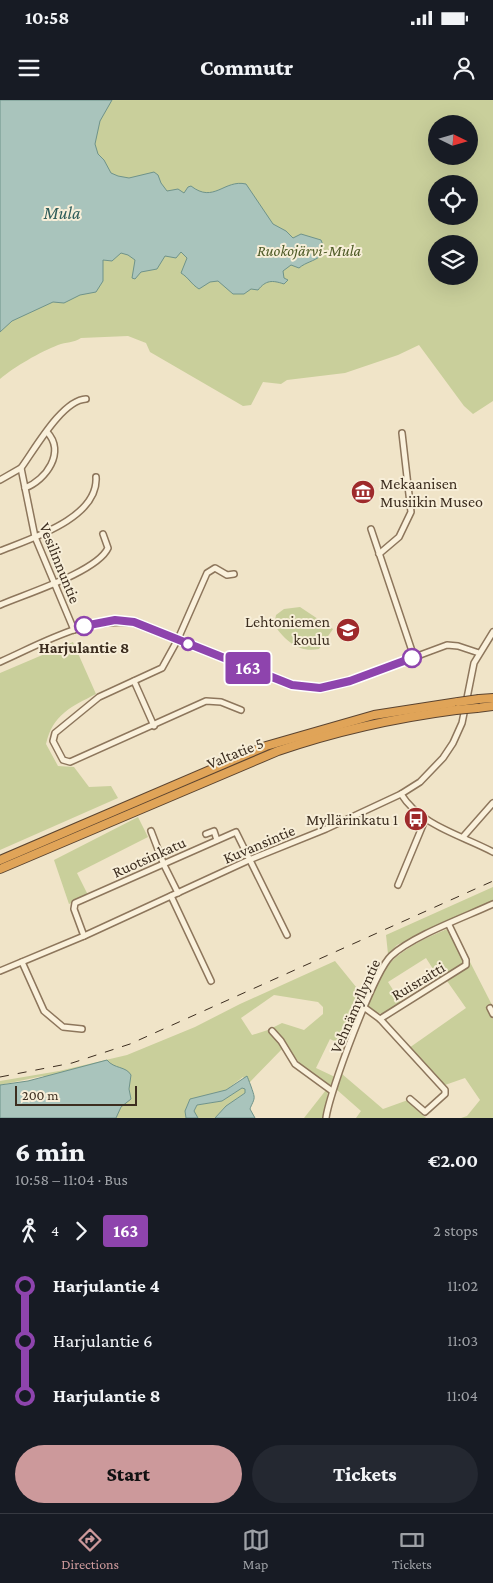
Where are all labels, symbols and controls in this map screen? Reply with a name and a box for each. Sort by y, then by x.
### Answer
text: 10:58 [25,7,69,28]
icon: menu [15,54,43,82]
icon: person [450,54,478,82]
text: Commutr [200,55,293,80]
north arrow [428,115,478,165]
map controls [428,115,478,285]
button: locate [428,175,478,225]
water label: Mula [43,203,81,223]
button: layers [428,235,478,285]
park label: Ruokojärvi-Mula [257,242,362,260]
place label: Mekaanisen Musiikin Museo [380,475,483,510]
museum icon: Mekaanisen Musiikin Museo [350,479,376,505]
street label: Vesilinnuntie [36,520,84,606]
place label: Lehtoniemen koulu [245,613,331,648]
marker: Harjulantie 8 [74,616,94,636]
school or university icon: Lehtoniemen koulu [335,617,361,643]
unlabelled marker [181,637,195,651]
place label: Harjulantie 8 [39,639,129,657]
unlabelled marker [402,648,422,668]
line badge: 163 [219,652,277,684]
text: 163 [235,658,261,678]
street label: Valtatie 5 [204,734,266,772]
bus stop icon: Myllärinkatu 1 [403,806,429,832]
place label: Myllärinkatu 1 [306,811,398,829]
street label: Kuvansintie [221,821,297,867]
street label: Ruotsinkatu [110,833,189,881]
street label: Vehnämyllyntie [327,956,384,1056]
street label: Ruisraitti [388,958,448,1004]
scale bar [15,1083,138,1106]
text: 200 m [22,1087,58,1103]
text: 6 min [15,1136,85,1167]
text: €2.00 [428,1150,478,1171]
text: 10:58 – 11:04 · Bus [15,1171,128,1188]
icon: walk [15,1217,43,1245]
icon: forward [67,1217,95,1245]
text: 163 [113,1221,138,1241]
text: 4 [51,1222,59,1239]
text: 2 stops [433,1222,478,1239]
text: Harjulantie 4 [53,1275,160,1296]
text: 11:02 [447,1277,478,1294]
text: Harjulantie 6 [53,1330,153,1351]
text: 11:03 [447,1332,478,1349]
text: Harjulantie 8 [53,1385,161,1406]
text: 11:04 [447,1387,478,1404]
button: Start [15,1445,242,1503]
button: Tickets [252,1445,478,1503]
tab: Directions [61,1526,119,1572]
tab: Map [242,1526,270,1572]
tab: Tickets [392,1526,432,1572]

